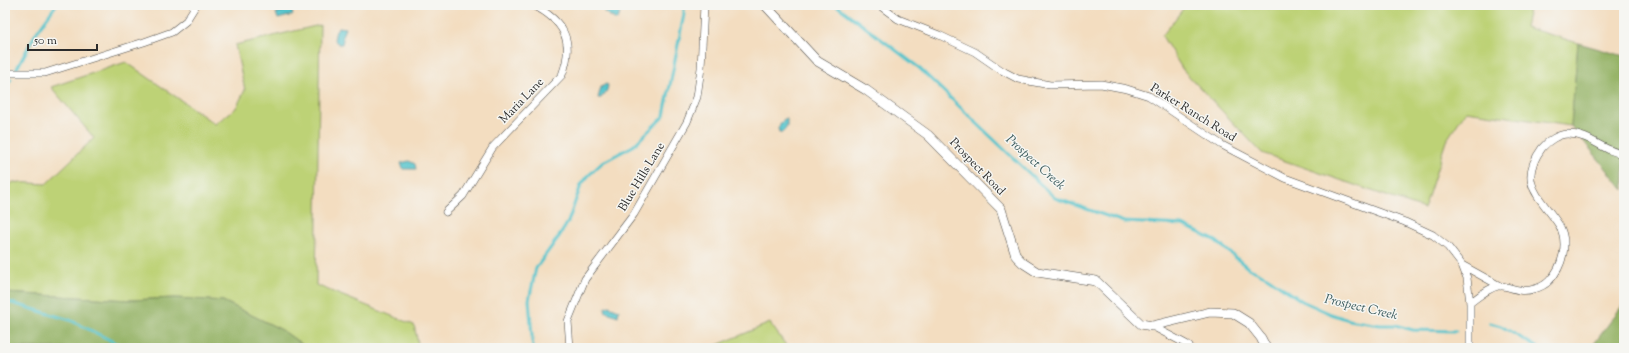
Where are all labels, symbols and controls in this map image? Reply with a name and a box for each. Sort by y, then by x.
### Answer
scale bar [28,26,97,52]
text: 50 m [33,32,57,50]
street label: Maria Lane [495,74,549,128]
street label: Parker Ranch Road [1146,79,1240,147]
water label: Prospect Creek [1001,131,1069,195]
street label: Prospect Road [945,134,1009,200]
street label: Blue Hills Lane [614,139,670,215]
water label: Prospect Creek [1323,291,1399,325]

